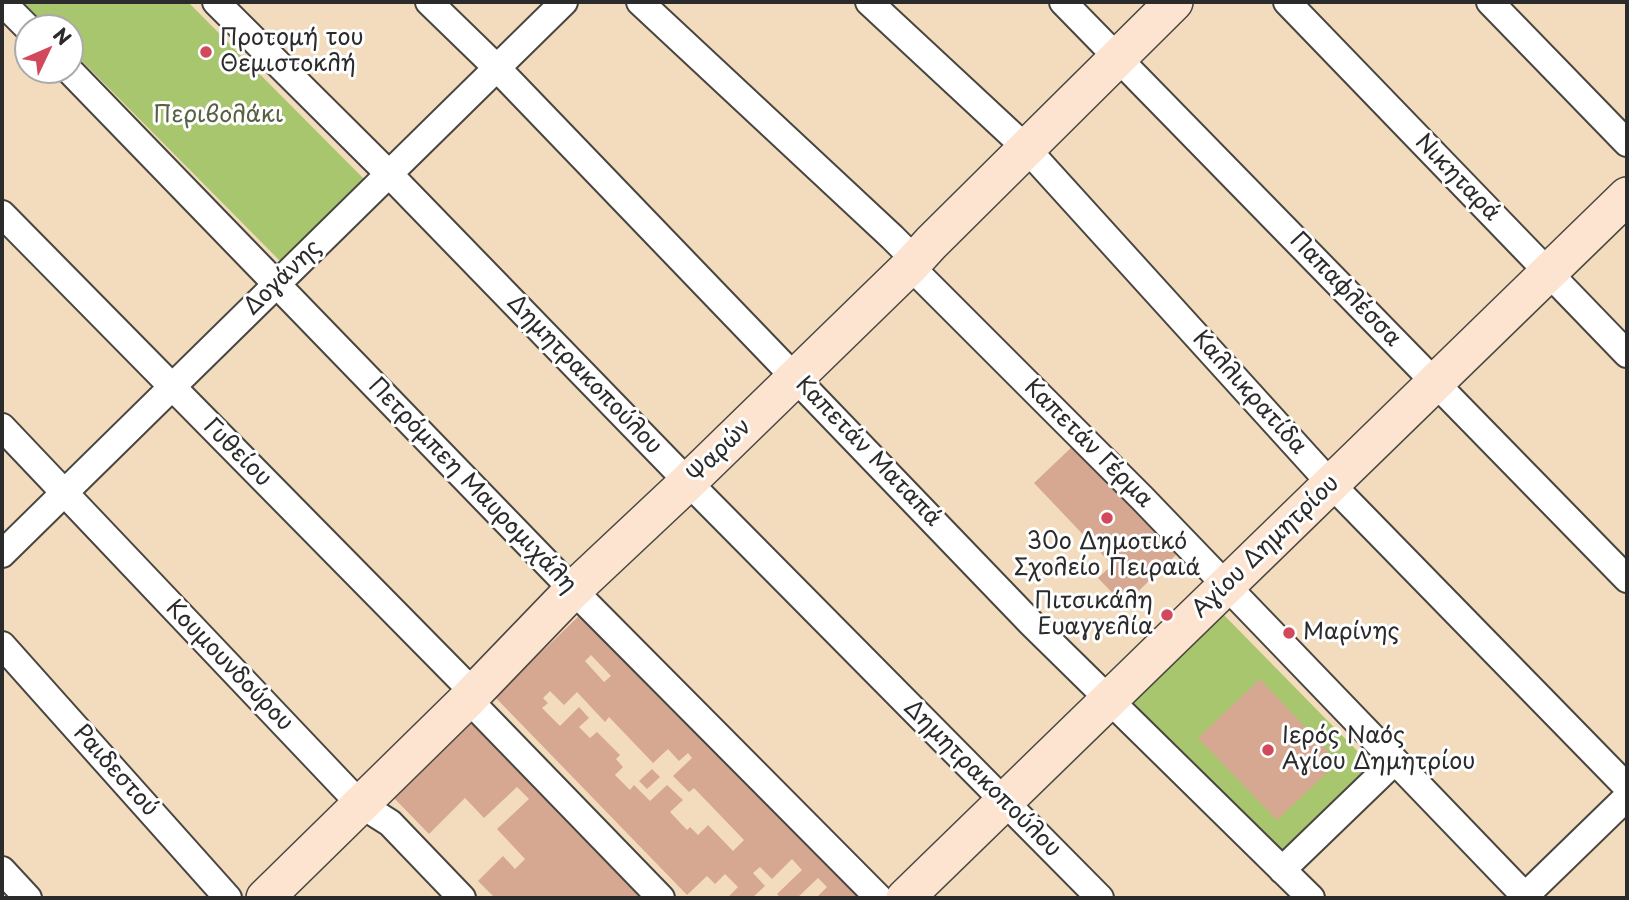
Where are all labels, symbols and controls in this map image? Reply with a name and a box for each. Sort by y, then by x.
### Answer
north arrow [14,14,84,84]
text: N [47,21,78,51]
place label: Προτομή του Θεμιστοκλή [220,25,364,79]
marker: Προτομή του Θεμιστοκλή [198,44,214,60]
park label: Περιβολάκι [153,102,283,130]
street label: Νικηταρά [1409,129,1505,227]
street label: Παπαφλέσσα [1284,227,1406,353]
street label: Δογάνης [239,235,327,321]
street label: Δημητρακοπούλου [501,290,667,460]
street label: Καλλικρατίδα [1186,325,1312,461]
street label: Καπετάν Ματαπά [789,371,947,533]
street label: Πετρόμπεη Μαυρομιχάλη [362,373,582,599]
street label: Καπετάν Γέρμα [1018,374,1158,514]
street label: Γυθείου [197,413,277,493]
street label: Ψαρών [682,413,758,489]
street label: Αγίου Δημητρίου [1187,470,1345,624]
marker: 30ο Δημοτικό Σχολείο Πειραιά [1099,510,1115,526]
place label: 30ο Δημοτικό Σχολείο Πειραιά [1014,529,1200,583]
place label: Πιτσικάλη Ευαγγελία [1034,588,1153,642]
street label: Κουμουνδούρου [160,595,298,737]
marker: Πιτσικάλη Ευαγγελία [1159,607,1175,623]
place label: Μαρίνης [1303,619,1399,647]
marker: Μαρίνης [1281,625,1297,641]
street label: Δημητρακοπούλου [898,695,1066,863]
street label: Ραιδεστού [67,719,163,823]
place label: Ιερός Ναός Αγίου Δημητρίου [1282,723,1475,777]
marker: Ιερός Ναός Αγίου Δημητρίου [1260,742,1276,758]

